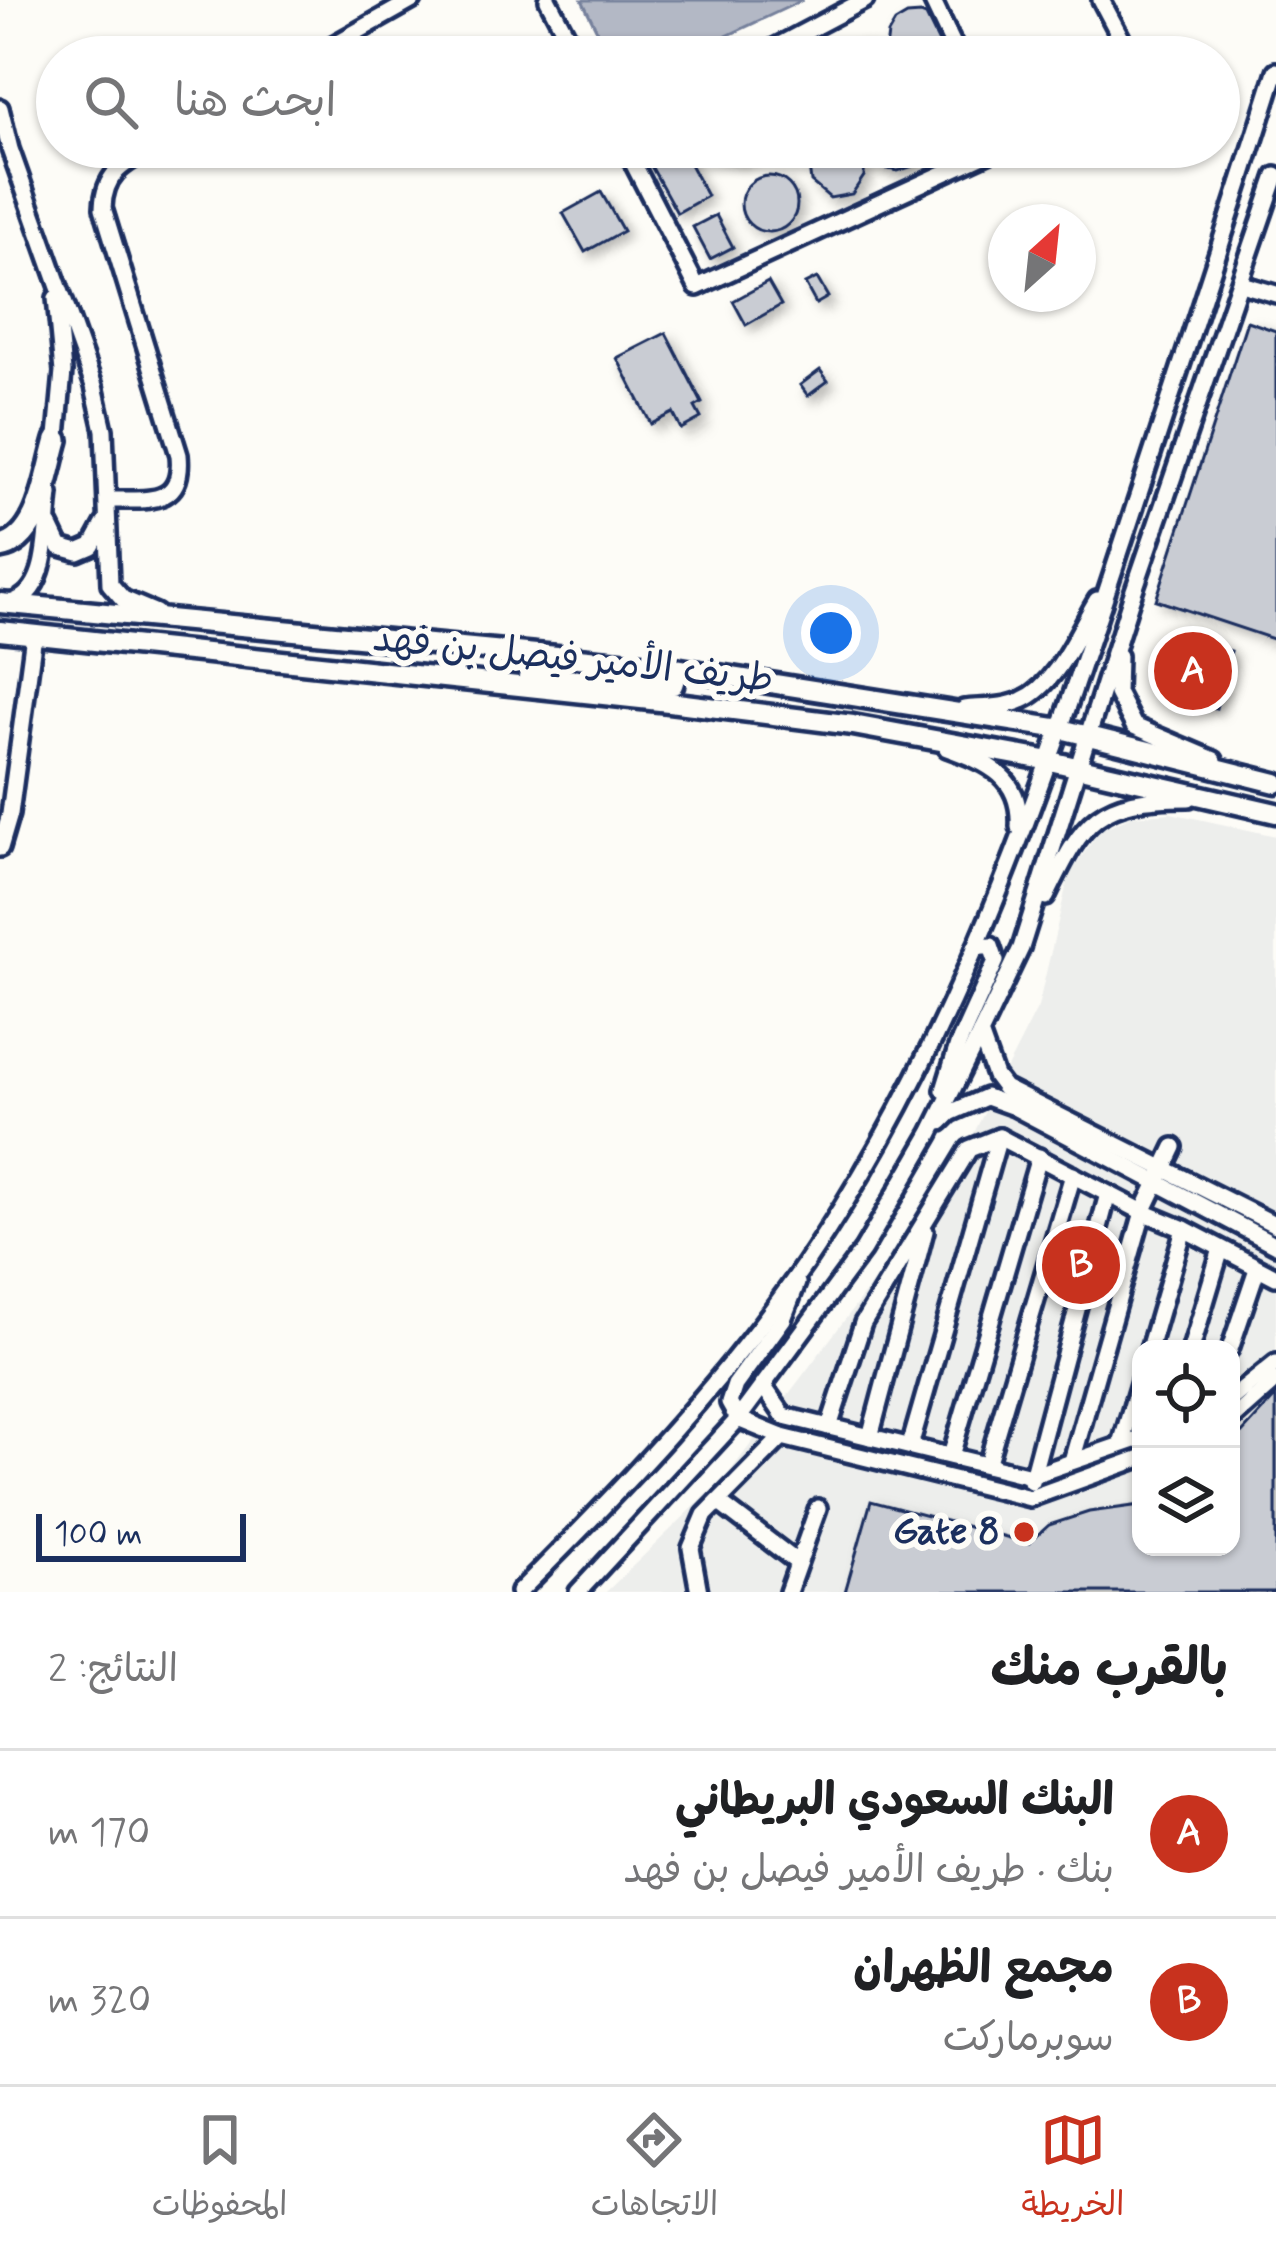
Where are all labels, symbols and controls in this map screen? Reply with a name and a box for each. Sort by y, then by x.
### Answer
search box [36,36,1240,168]
icon: search [78,69,144,135]
text: ابحث هنا [174,73,337,132]
north arrow [988,204,1096,312]
your location [801,603,861,663]
street label: طريف الأمير فيصل بن فهد [370,611,776,706]
pin: A [1154,626,1232,716]
pin: B [1042,1220,1120,1310]
map controls [1132,1340,1240,1556]
button: locate [1132,1340,1240,1448]
button: layers [1132,1448,1240,1556]
place label: Gate 8 [893,1507,1000,1558]
scale bar [36,1508,246,1561]
text: 100 m [54,1513,143,1557]
marker: Gate 8 [1011,1519,1037,1545]
text: بالقرب منك [991,1637,1228,1703]
text: النتائج: 2 [48,1645,178,1696]
text: البنك السعودي البريطاني [675,1772,1114,1831]
text: 170 m [48,1808,150,1859]
text: A [1176,1808,1202,1859]
text: بنك · طريف الأمير فيصل بن فهد [623,1846,1114,1897]
text: مجمع الظهران [853,1940,1114,1999]
text: 320 m [48,1976,151,2027]
text: B [1177,1976,1201,2027]
text: سوبرماركت [943,2014,1114,2065]
tab: المحفوظات [152,2107,288,2233]
tab: الاتجاهات [591,2107,718,2233]
tab: الخريطة [1021,2107,1124,2233]

